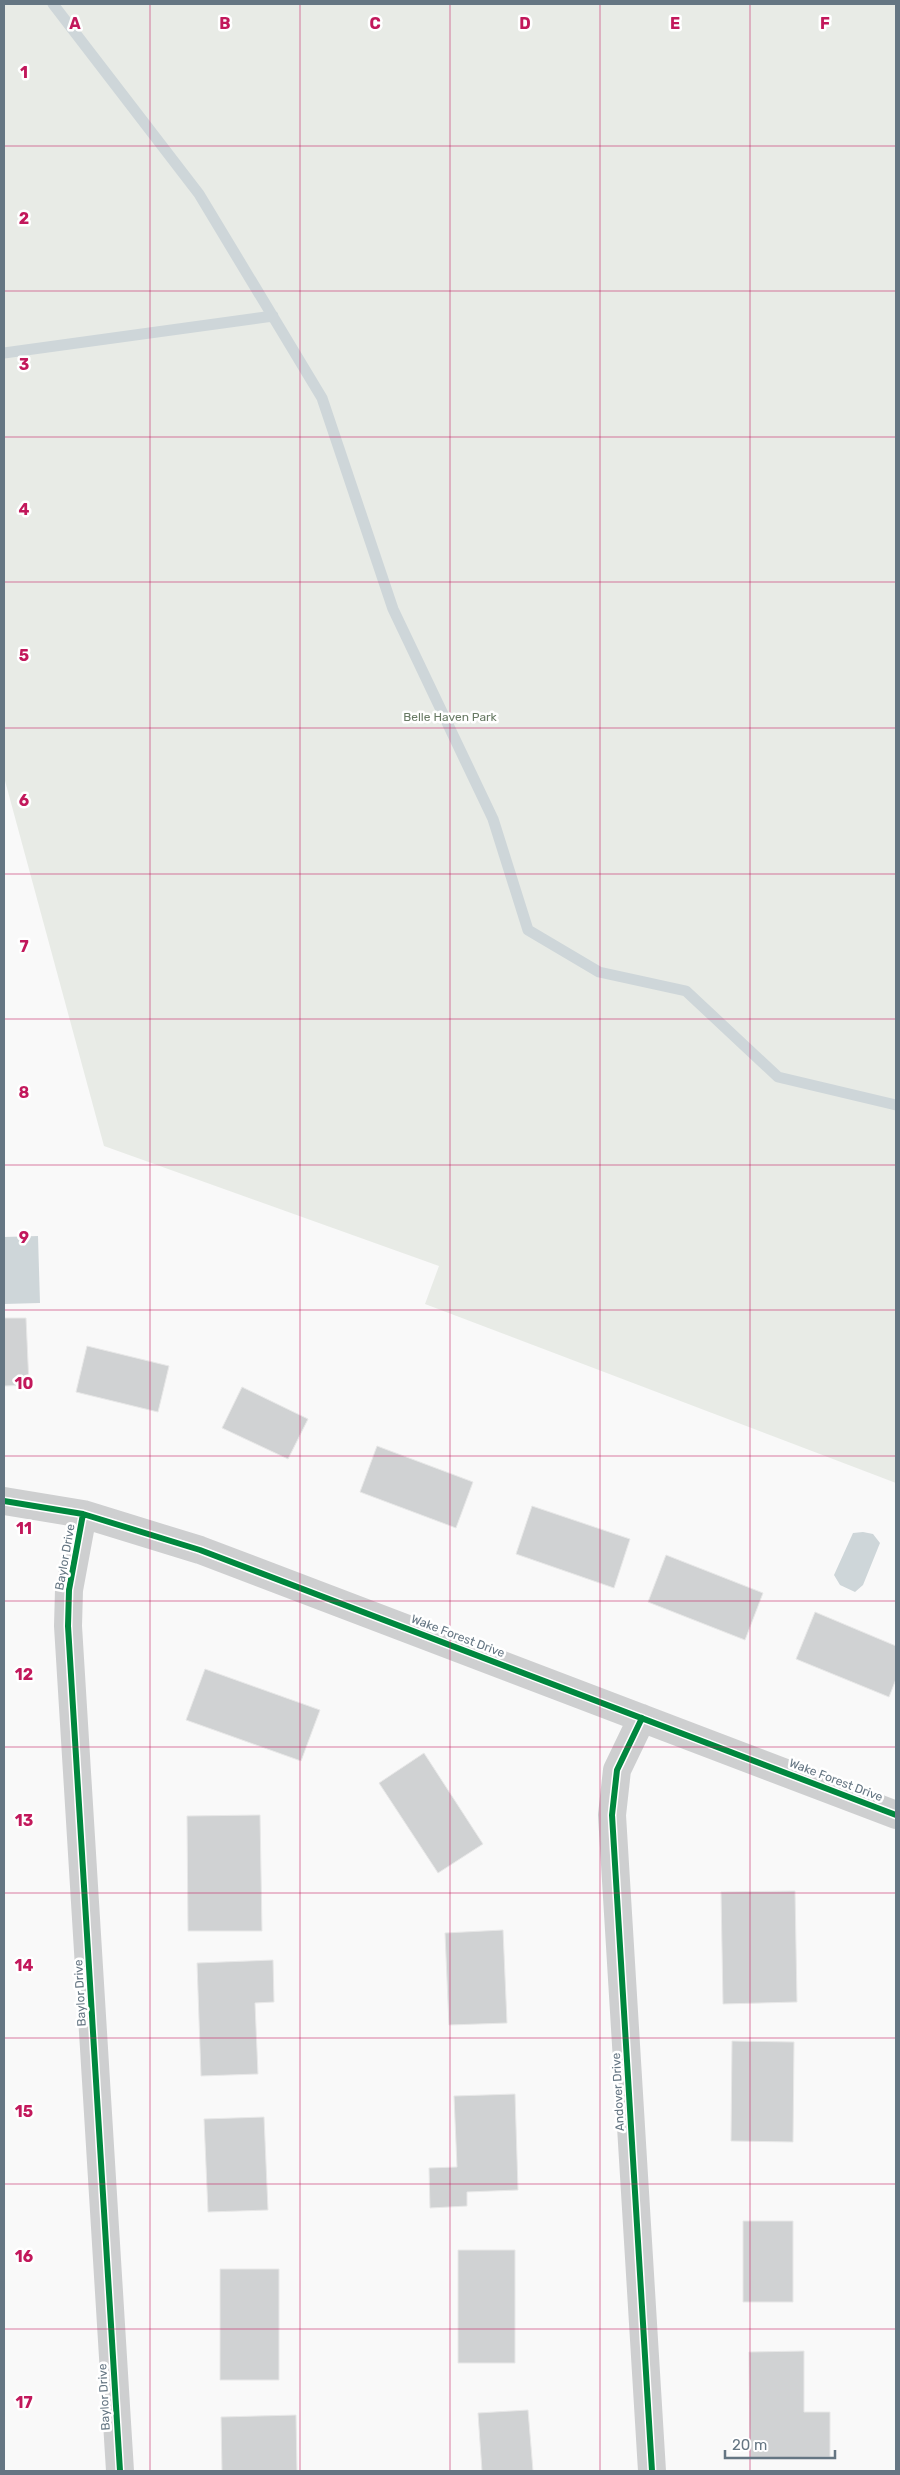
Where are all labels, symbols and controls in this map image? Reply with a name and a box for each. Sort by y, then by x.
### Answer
text: A [69,14,81,33]
text: B [219,14,231,33]
text: C [369,14,381,33]
text: D [519,14,531,33]
text: E [670,14,680,33]
text: F [820,14,830,33]
text: 1 [20,63,28,82]
text: 2 [19,209,29,228]
text: 3 [19,355,29,374]
text: 4 [19,500,30,519]
text: 5 [19,646,29,665]
park label: Belle Haven Park [403,710,498,724]
text: 6 [19,791,29,810]
text: 7 [19,937,29,956]
text: 8 [19,1083,30,1102]
text: 9 [19,1228,29,1247]
text: 10 [15,1374,34,1393]
text: 11 [16,1519,32,1538]
street label: Baylor Drive [52,1523,78,1591]
street label: Wake Forest Drive [409,1612,507,1660]
text: 12 [15,1665,33,1684]
street label: Wake Forest Drive [787,1756,885,1804]
text: 13 [15,1811,33,1830]
text: 14 [15,1956,34,1975]
street label: Baylor Drive [71,1959,89,2027]
street label: Andover Drive [609,2052,627,2132]
text: 15 [15,2102,33,2121]
text: 16 [15,2247,33,2266]
street label: Baylor Drive [95,2363,113,2431]
text: 17 [15,2393,33,2412]
scale bar [725,2428,835,2460]
text: 20 m [732,2436,767,2454]

